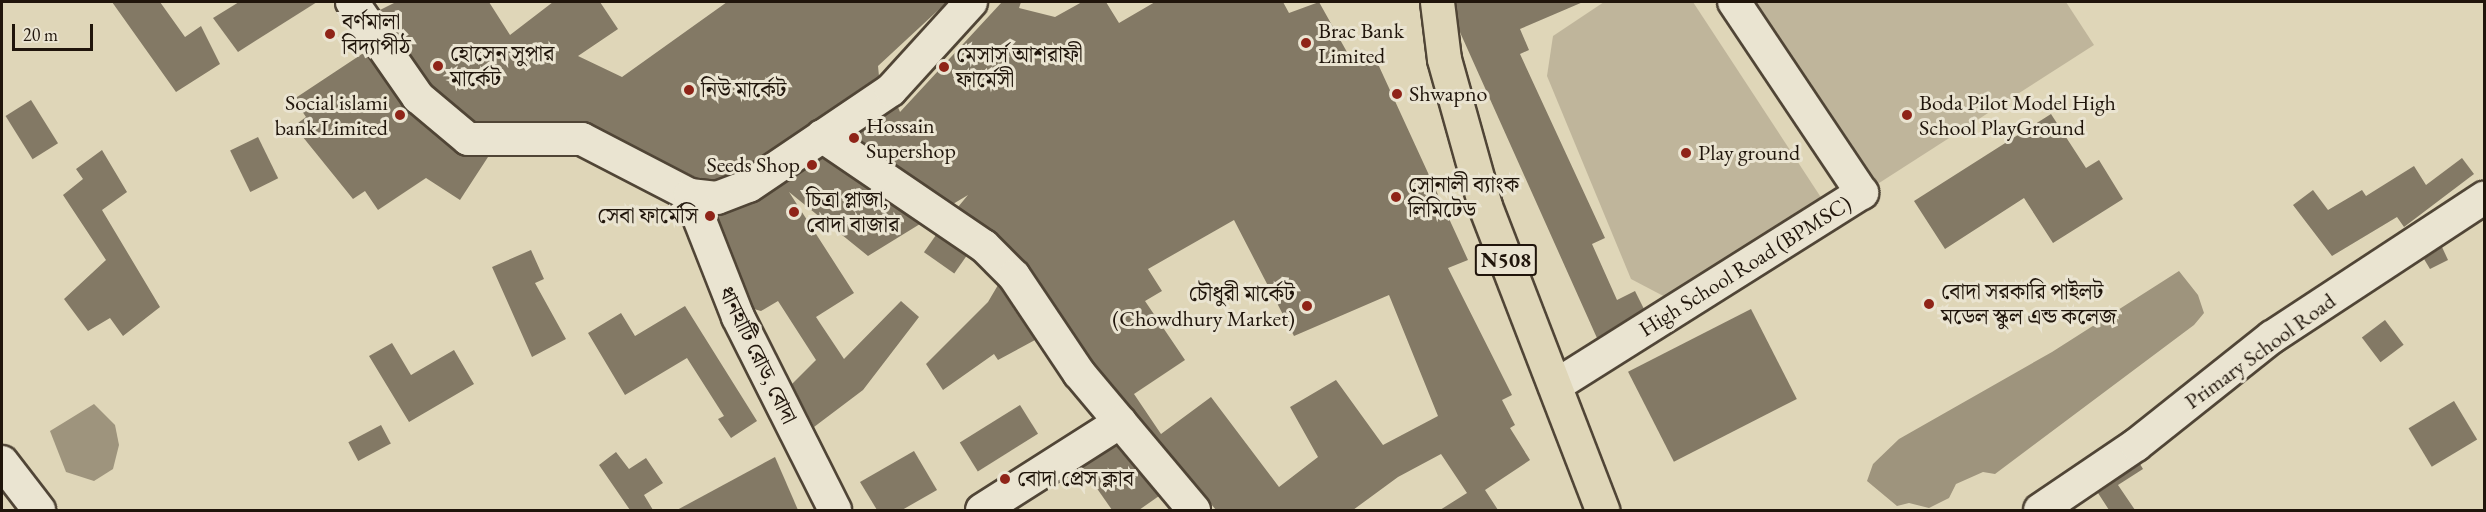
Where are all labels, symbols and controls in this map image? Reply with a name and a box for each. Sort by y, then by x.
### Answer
place label: বর্ণমালা বিদ্যাপীঠ [342,8,411,60]
scale bar [15,12,96,50]
place label: Brac Bank Limited [1318,17,1404,68]
text: 20 m [23,23,58,46]
marker: বর্ণমালা বিদ্যাপীঠ [323,27,337,41]
marker: Brac Bank Limited [1299,36,1313,50]
place label: হোসেন সুপার মার্কেট [450,40,555,92]
place label: মেসার্স আশরাফী ফার্মেসী [956,41,1083,92]
marker: হোসেন সুপার মার্কেট [431,59,445,73]
marker: মেসার্স আশরাফী ফার্মেসী [937,60,951,74]
place label: নিউ মার্কেট [701,77,787,103]
place label: Shwapno [1409,81,1487,107]
marker: নিউ মার্কেট [682,83,696,97]
marker: Shwapno [1390,87,1404,101]
place label: Social islami bank Limited [275,89,388,140]
place label: Boda Pilot Model High School PlayGround [1919,89,2116,140]
marker: Social islami bank Limited [393,108,407,122]
marker: Boda Pilot Model High School PlayGround [1900,108,1914,122]
place label: Hossain Supershop [866,112,956,164]
marker: Hossain Supershop [847,131,861,145]
place label: Play ground [1698,140,1800,166]
marker: Play ground [1679,146,1693,160]
place label: Seeds Shop [707,152,800,178]
marker: Seeds Shop [805,158,819,172]
place label: সোনালী ব্যাংক লিমিটেড [1408,171,1519,222]
place label: চিত্রা প্লাজা, বোদা বাজার [806,186,899,237]
marker: সোনালী ব্যাংক লিমিটেড [1389,190,1403,204]
street label: High School Road (BPMSC) [1634,190,1856,342]
place label: সেবা ফার্মেসি [597,203,698,229]
marker: চিত্রা প্লাজা, বোদা বাজার [787,205,801,219]
marker: সেবা ফার্মেসি [703,209,717,223]
road number: N508 [1474,242,1538,278]
place label: বোদা সরকারি পাইলট মডেল স্কুল এন্ড কলেজ [1941,278,2117,330]
place label: চৌধুরী মার্কেট (Chowdhury Market) [1112,280,1295,332]
street label: ধানহাটি রোড, বোদা [713,282,803,428]
street label: Primary School Road [2179,287,2341,415]
marker: বোদা সরকারি পাইলট মডেল স্কুল এন্ড কলেজ [1922,297,1936,311]
marker: চৌধুরী মার্কেট (Chowdhury Market) [1300,299,1314,313]
place label: বোদা প্রেস ক্লাব [1017,466,1134,492]
marker: বোদা প্রেস ক্লাব [998,472,1012,486]

